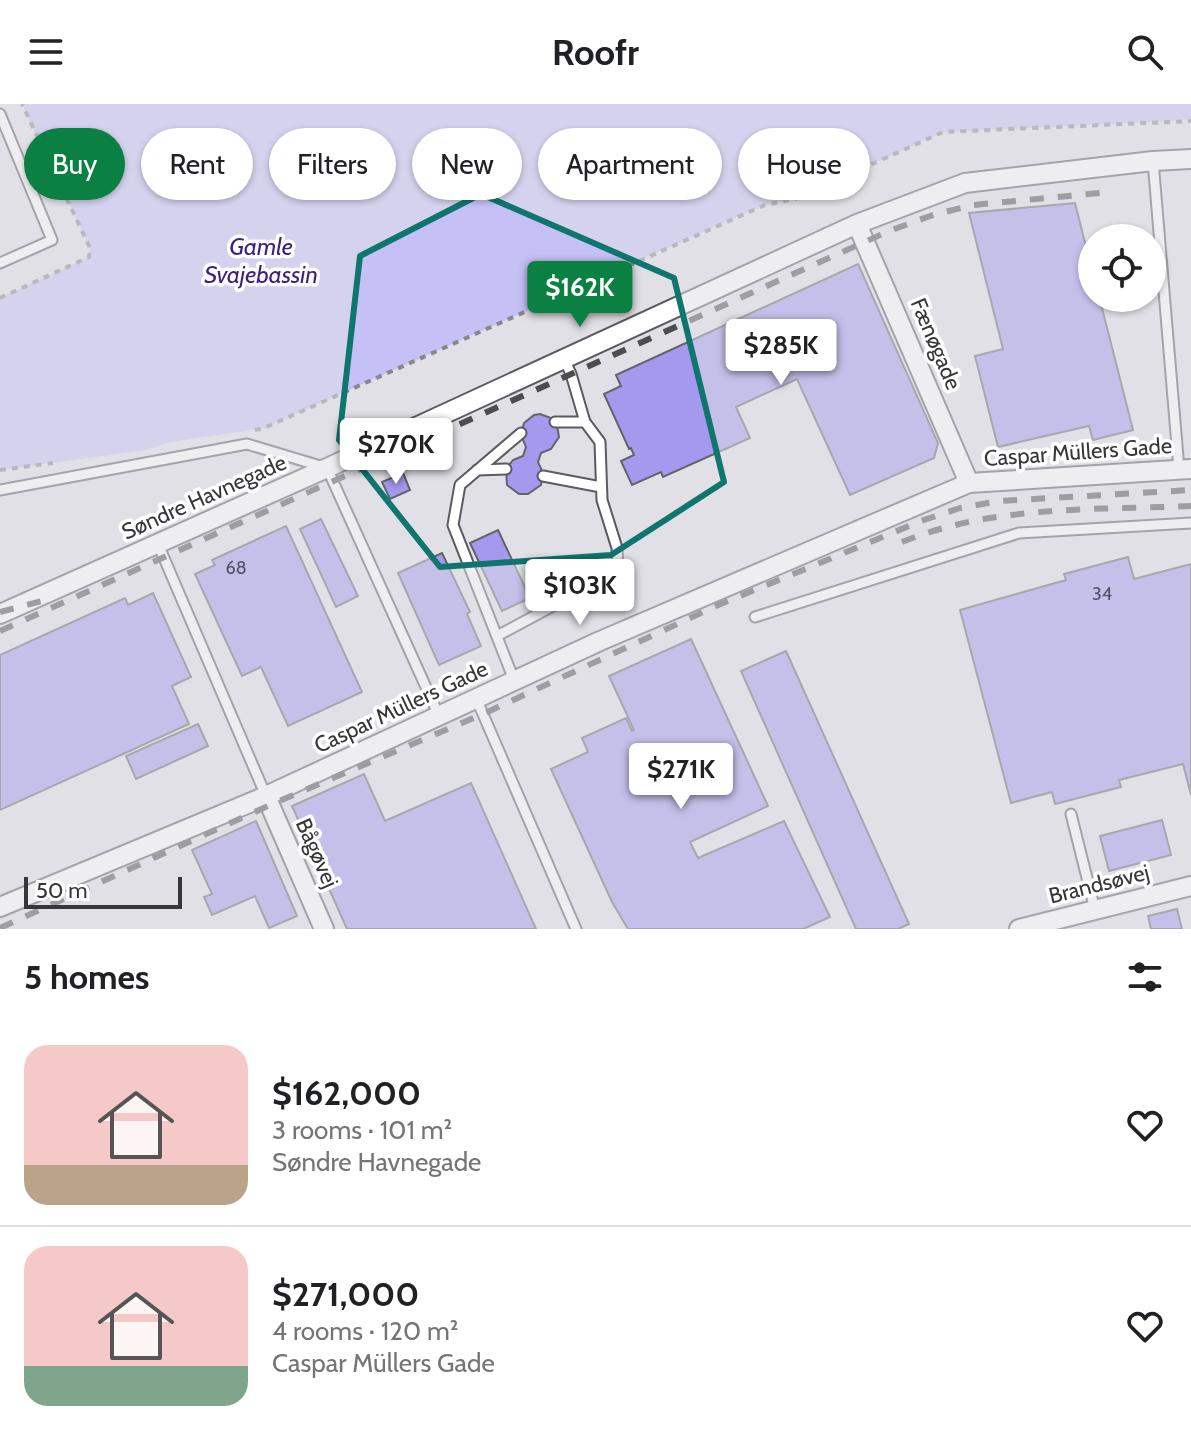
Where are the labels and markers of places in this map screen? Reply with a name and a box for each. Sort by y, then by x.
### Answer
pin: $162K [524,261,636,329]
pin: $285K [725,319,837,387]
pin: $270K [340,418,452,486]
pin: $103K [524,559,636,627]
pin: $271K [625,743,737,811]

